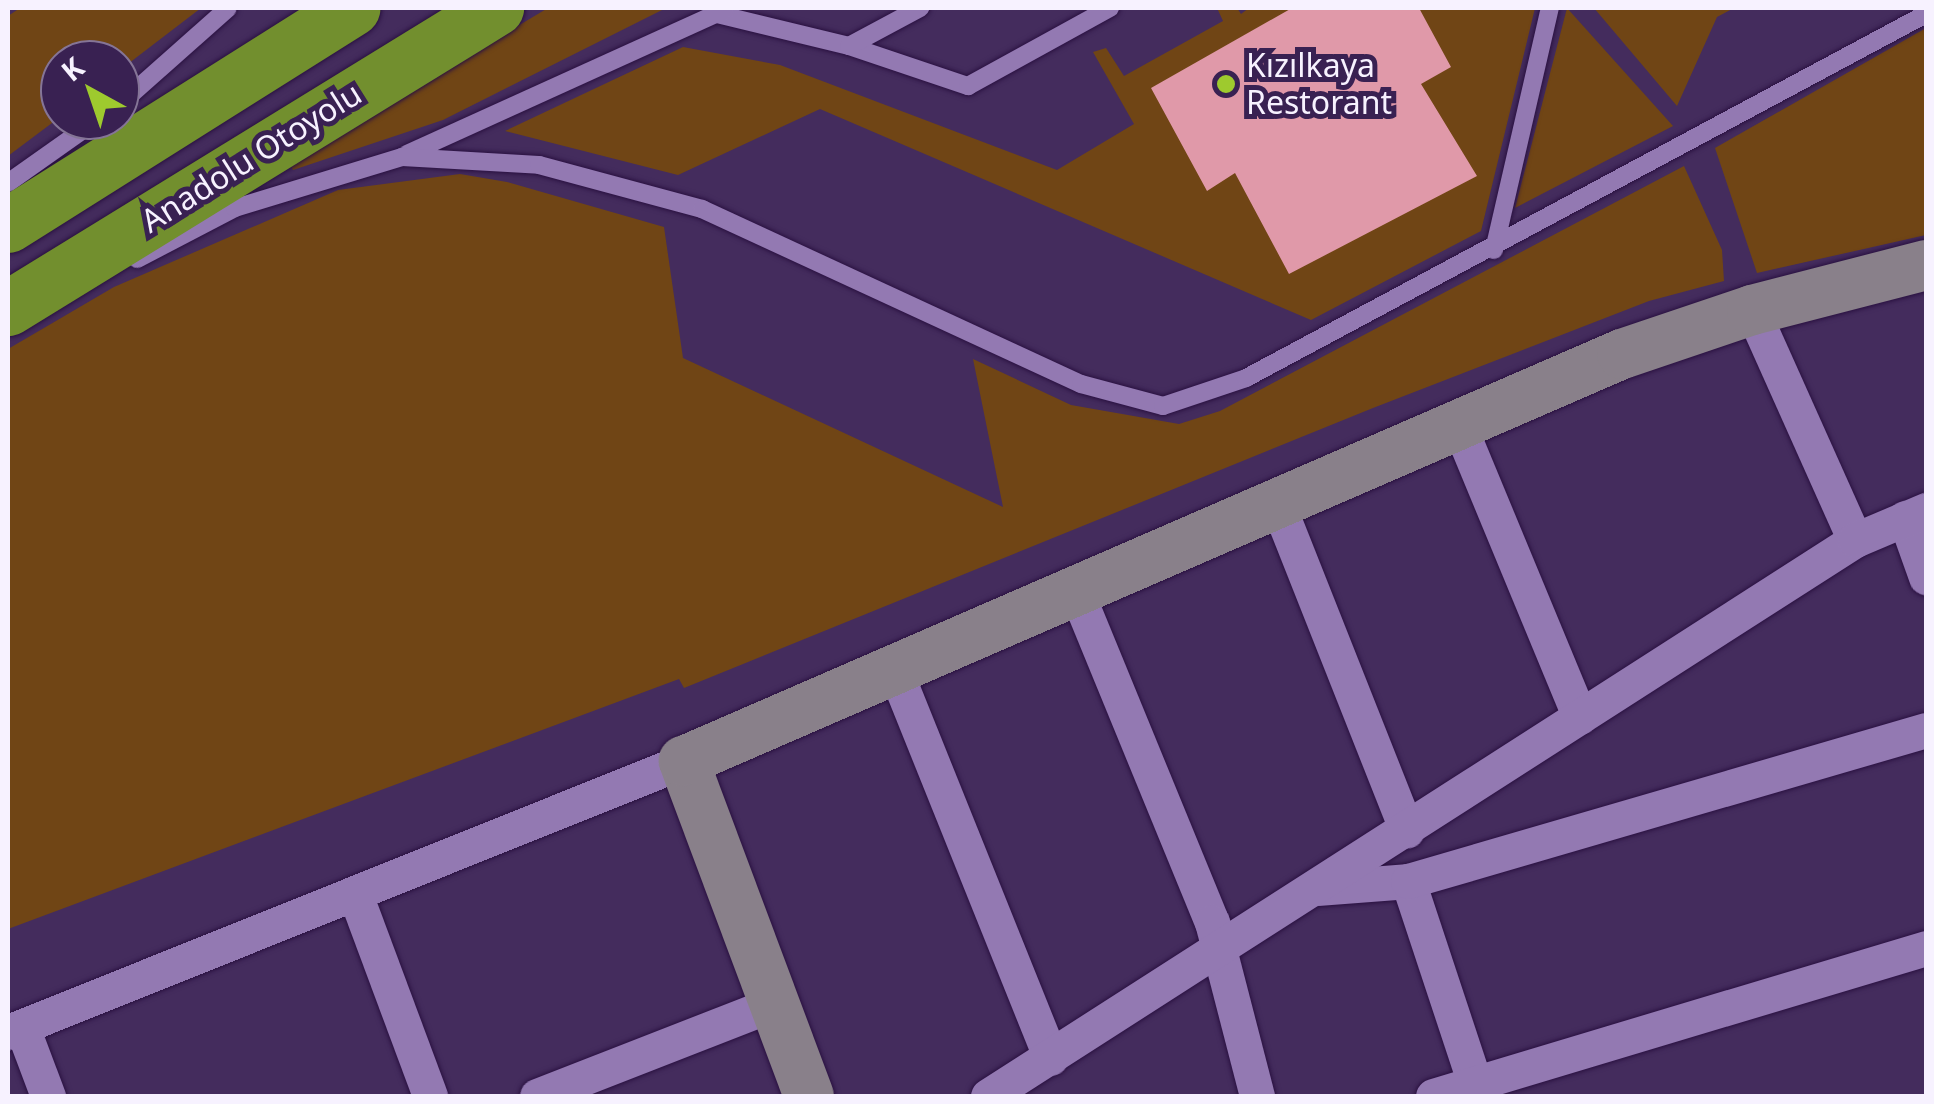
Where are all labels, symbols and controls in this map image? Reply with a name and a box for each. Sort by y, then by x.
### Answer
north arrow [40,40,140,140]
place label: Kızılkaya Restorant [1246,47,1392,122]
text: K [53,48,91,89]
marker: Kızılkaya Restorant [1215,73,1237,95]
street label: Anadolu Otoyolu [134,74,368,240]

